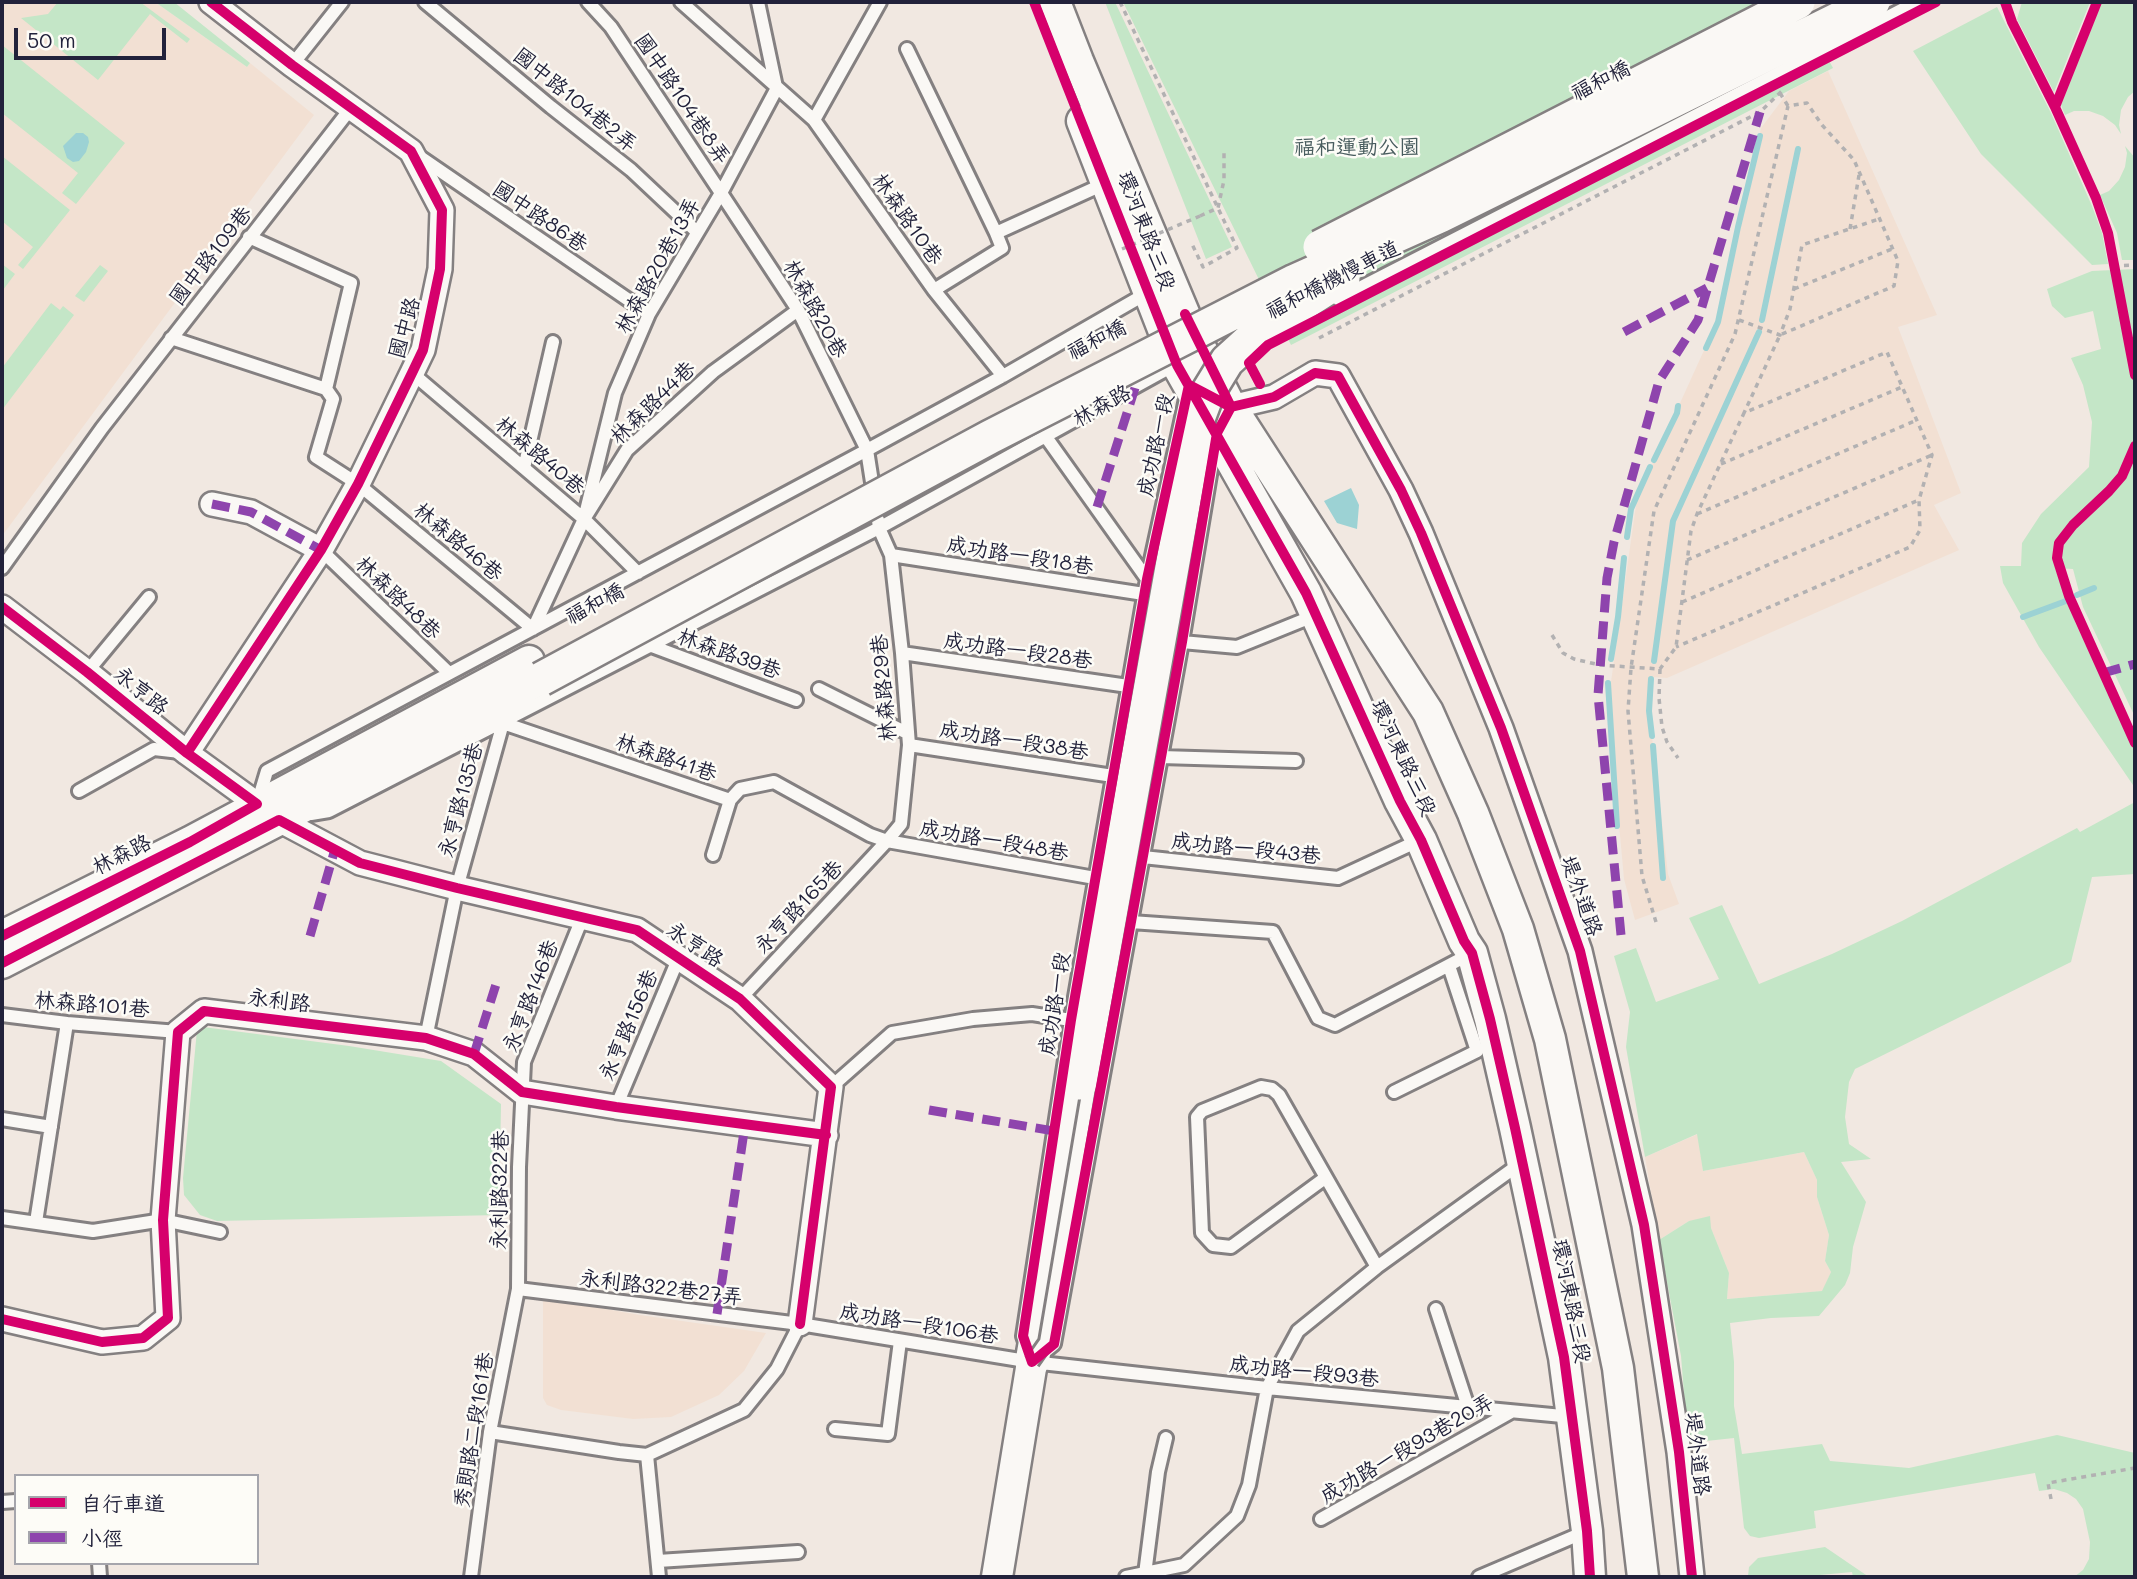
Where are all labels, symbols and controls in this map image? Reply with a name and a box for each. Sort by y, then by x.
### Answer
scale bar [18,14,170,58]
text: 50 m [27,26,76,53]
street label: 國中路104巷8弄 [629,29,735,169]
street label: 國中路104巷2弄 [508,43,642,157]
street label: 福和橋 [1567,55,1635,107]
park label: 福和運動公園 [1294,135,1420,161]
street label: 林森路10巷 [866,168,948,270]
street label: 環河東路三段 [1112,168,1180,294]
street label: 國中路86巷 [488,176,592,258]
street label: 林森路20巷13弄 [610,194,706,338]
street label: 國中路109巷 [165,201,257,311]
street label: 福和橋機慢車道 [1262,235,1404,325]
street label: 林森路20巷 [778,255,852,363]
street label: 國中路 [384,294,426,362]
street label: 福和橋 [1063,314,1131,366]
street label: 林森路44巷 [605,356,701,450]
street label: 林森路 [1068,380,1136,432]
street label: 成功路一段 [1133,391,1179,499]
street label: 林森路40巷 [490,411,590,501]
street label: 林森路46巷 [408,497,508,587]
street label: 成功路一段18巷 [945,532,1095,580]
street label: 林森路48巷 [350,551,446,645]
street label: 福和橋 [561,578,629,630]
street label: 林森路39巷 [674,624,784,684]
street label: 成功路一段28巷 [942,628,1094,674]
street label: 林森路29巷 [867,633,901,743]
street label: 永亨路 [109,661,173,721]
street label: 環河東路三段 [1365,696,1441,820]
street label: 成功路一段38巷 [937,717,1091,765]
street label: 林森路41巷 [612,729,720,787]
street label: 永亨路135巷 [434,740,488,860]
street label: 成功路一段48巷 [917,815,1071,867]
street label: 林森路 [88,829,156,881]
street label: 成功路一段43巷 [1170,829,1322,869]
street label: 堤外道路 [1555,852,1607,940]
street label: 永亨路165巷 [749,855,849,959]
street label: 永亨路 [662,917,728,973]
street label: 永亨路146巷 [498,936,564,1056]
street label: 成功路一段 [1034,950,1076,1058]
street label: 永亨路156巷 [594,966,664,1084]
street label: 永利路 [246,985,312,1017]
street label: 林森路101巷 [33,987,151,1023]
street label: 永利路322巷 [486,1130,514,1250]
street label: 環河東路三段 [1547,1237,1595,1365]
street label: 永利路322巷27弄 [578,1265,744,1311]
street label: 成功路一段106巷 [838,1299,1000,1349]
street label: 秀朗路二段161巷 [449,1350,499,1510]
street label: 成功路一段93巷 [1228,1352,1380,1392]
street label: 成功路一段93巷20弄 [1316,1389,1498,1509]
street label: 堤外道路 [1679,1411,1715,1497]
legend [14,1474,259,1565]
text: 自行車道 [81,1489,165,1516]
text: 小徑 [81,1524,123,1551]

